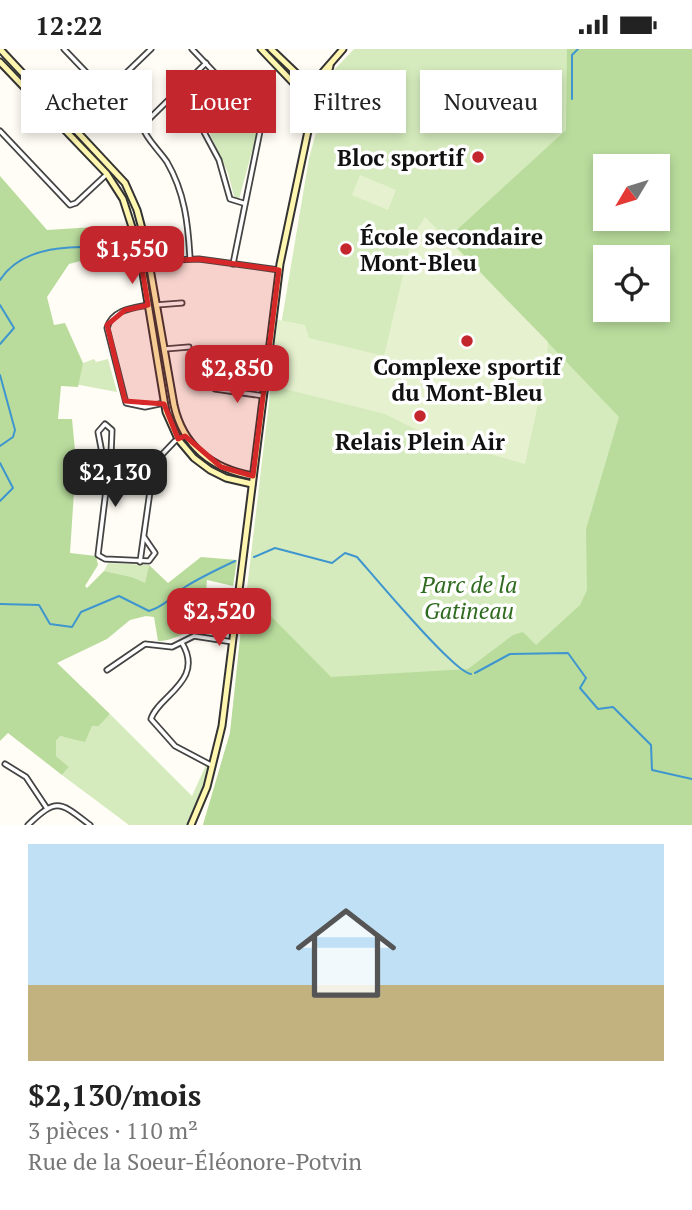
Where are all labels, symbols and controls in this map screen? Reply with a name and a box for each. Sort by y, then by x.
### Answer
text: 12:22 [35,8,103,42]
chip: Acheter [21,70,152,133]
chip: Louer [166,70,276,133]
chip: Filtres [290,70,406,133]
chip: Nouveau [420,70,562,133]
place label: Bloc sportif [337,142,466,173]
marker: Bloc sportif [470,149,486,165]
north arrow [593,154,670,231]
map controls [593,154,670,322]
place label: École secondaire Mont-Bleu [360,221,543,278]
pin: $1,550 [75,226,189,286]
text: $1,550 [96,233,168,264]
marker: École secondaire Mont-Bleu [338,241,354,257]
button: locate [593,245,670,322]
marker: Complexe sportif du Mont-Bleu [459,333,475,349]
pin: $2,850 [180,345,294,405]
place label: Complexe sportif du Mont-Bleu [373,351,563,408]
text: $2,850 [201,352,273,383]
marker: Relais Plein Air [412,408,428,424]
place label: Relais Plein Air [335,426,505,457]
pin: $2,130 [58,449,172,509]
text: $2,130 [79,456,151,487]
park label: Parc de la Gatineau [420,569,517,626]
pin: $2,520 [162,589,276,648]
text: $2,520 [183,595,255,626]
icon: home [283,890,409,1016]
text: $2,130/mois [28,1075,201,1115]
text: 3 pièces · 110 m² [28,1115,198,1146]
text: Rue de la Soeur-Éléonore-Potvin [28,1146,362,1177]

